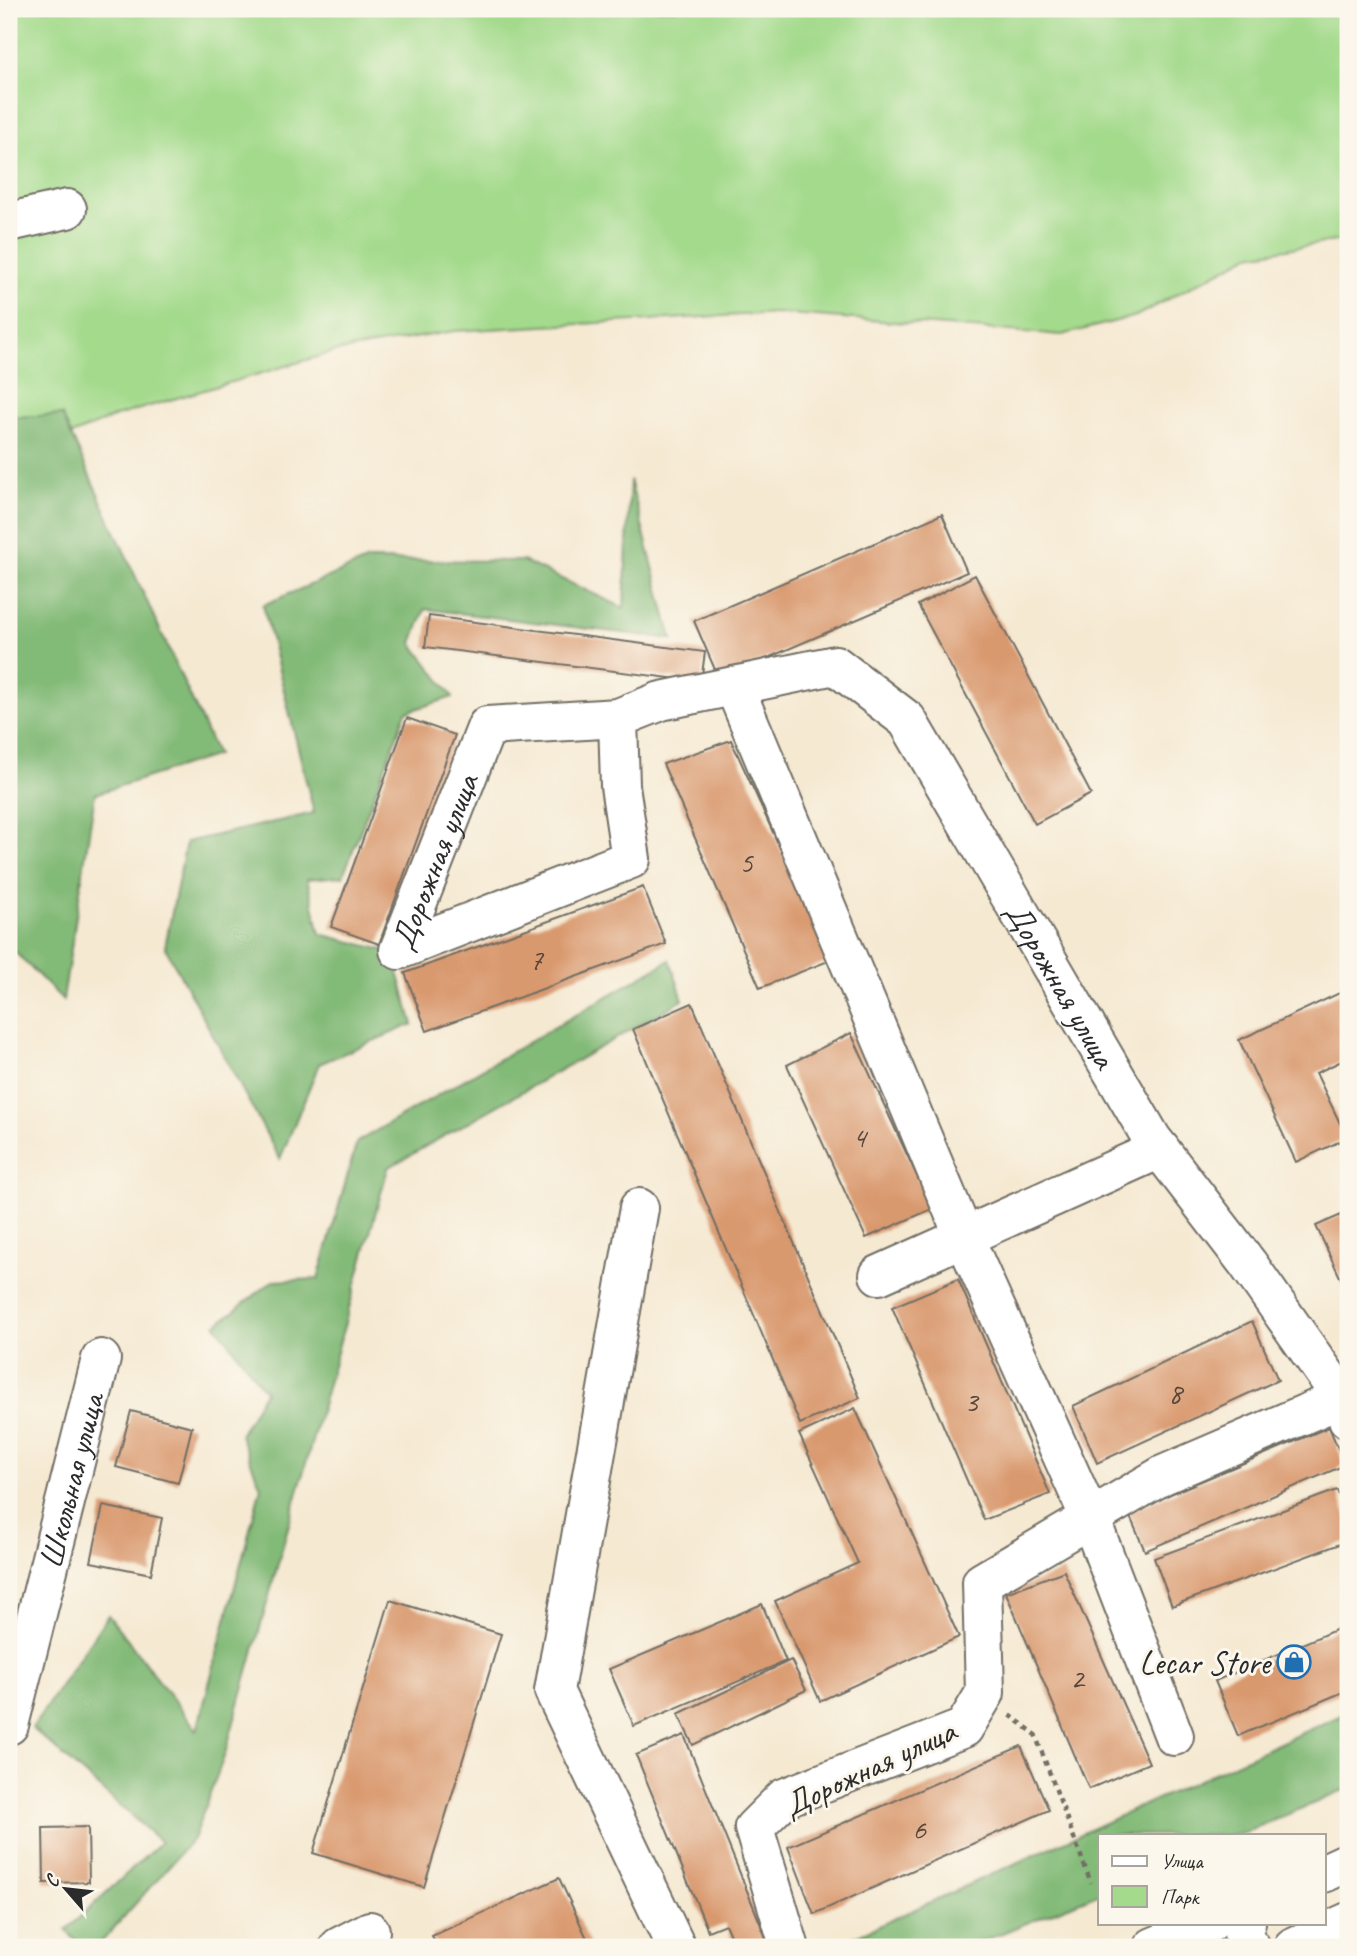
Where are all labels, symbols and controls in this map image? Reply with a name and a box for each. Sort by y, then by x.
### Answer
street label: Дорожная улица [381,766,489,956]
house number: 5 [739,843,754,881]
street label: Дорожная улица [996,894,1127,1078]
house number: 7 [529,940,544,978]
house number: 4 [852,1118,868,1156]
house number: 8 [1168,1374,1184,1412]
house number: 3 [964,1382,980,1420]
street label: Школьная улица [29,1387,114,1572]
place label: Lecar Store [1139,1642,1272,1684]
shop icon: Lecar Store [1275,1643,1313,1681]
house number: 2 [1070,1659,1086,1697]
street label: Дорожная улица [777,1709,965,1826]
house number: 6 [912,1810,927,1848]
legend [1098,1834,1326,1924]
text: Улица [1161,1848,1204,1874]
north arrow [32,1854,102,1924]
text: С [39,1869,66,1891]
text: Парк [1161,1884,1201,1910]

